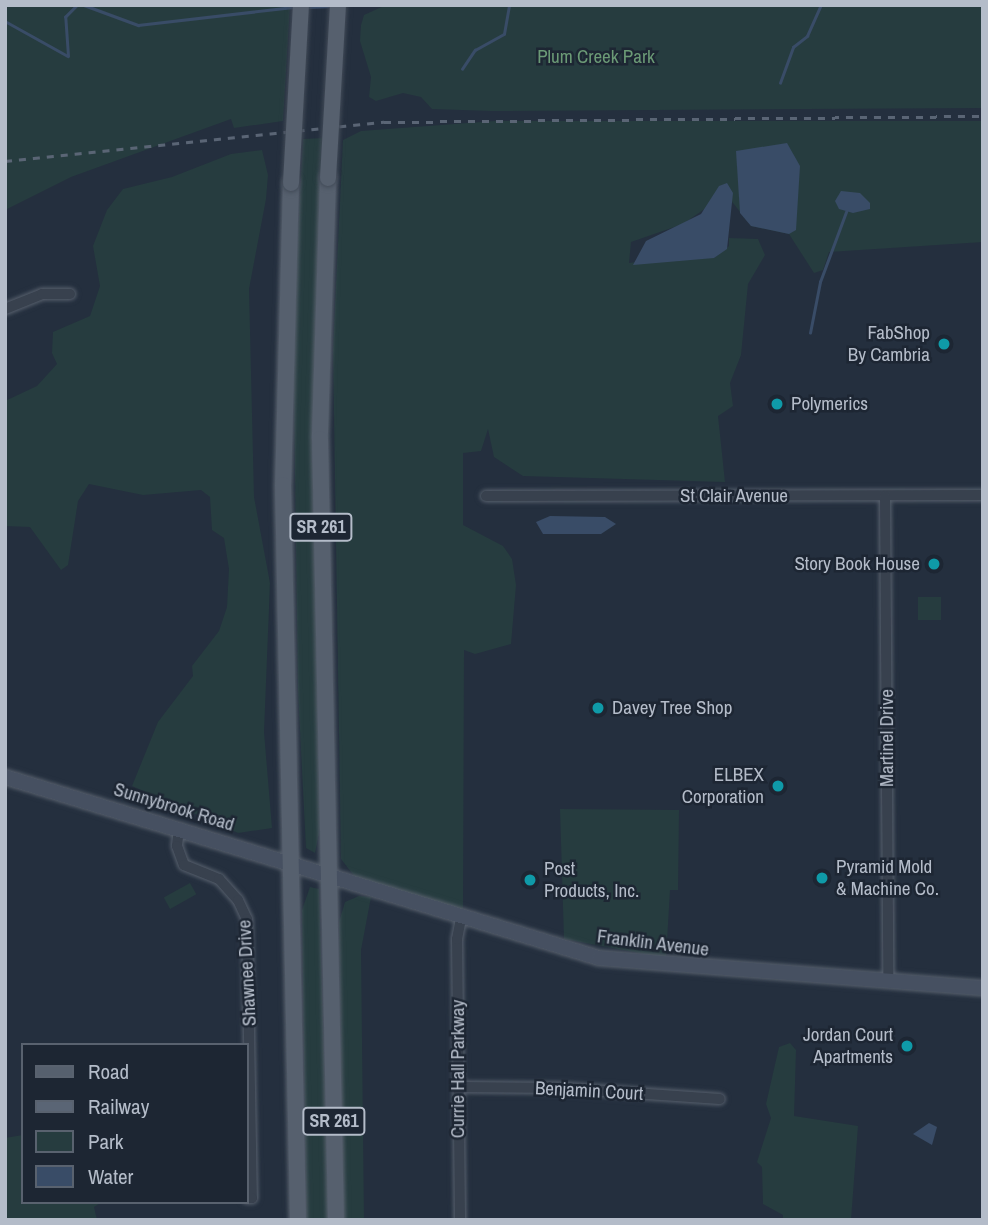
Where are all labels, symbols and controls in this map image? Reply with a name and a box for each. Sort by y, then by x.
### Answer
park label: Plum Creek Park [537,46,655,68]
place label: FabShop By Cambria [848,322,930,366]
marker: FabShop By Cambria [936,336,952,352]
place label: Polymerics [791,393,868,415]
marker: Polymerics [769,396,785,412]
street label: St Clair Avenue [680,485,788,507]
road number: SR 261 [288,512,354,542]
place label: Story Book House [794,553,920,575]
marker: Story Book House [926,556,942,572]
street label: Martinel Drive [876,689,898,787]
place label: Davey Tree Shop [612,697,733,719]
marker: Davey Tree Shop [590,700,606,716]
place label: ELBEX Corporation [682,764,764,808]
street label: Sunnybrook Road [111,778,237,836]
marker: ELBEX Corporation [770,778,786,794]
place label: Pyramid Mold & Machine Co. [836,856,939,900]
place label: Post Products, Inc. [544,858,639,902]
marker: Pyramid Mold & Machine Co. [814,870,830,886]
marker: Post Products, Inc. [522,872,538,888]
street label: Shawnee Drive [233,919,261,1027]
street label: Franklin Avenue [595,925,711,961]
street label: Currie Hall Parkway [447,1000,469,1138]
place label: Jordan Court Apartments [803,1024,893,1068]
marker: Jordan Court Apartments [899,1038,915,1054]
legend [21,1043,248,1204]
text: Road [88,1057,129,1086]
street label: Benjamin Court [534,1077,644,1105]
text: Railway [88,1092,149,1121]
road number: SR 261 [301,1106,367,1136]
text: Park [88,1127,123,1156]
text: Water [88,1162,133,1191]

